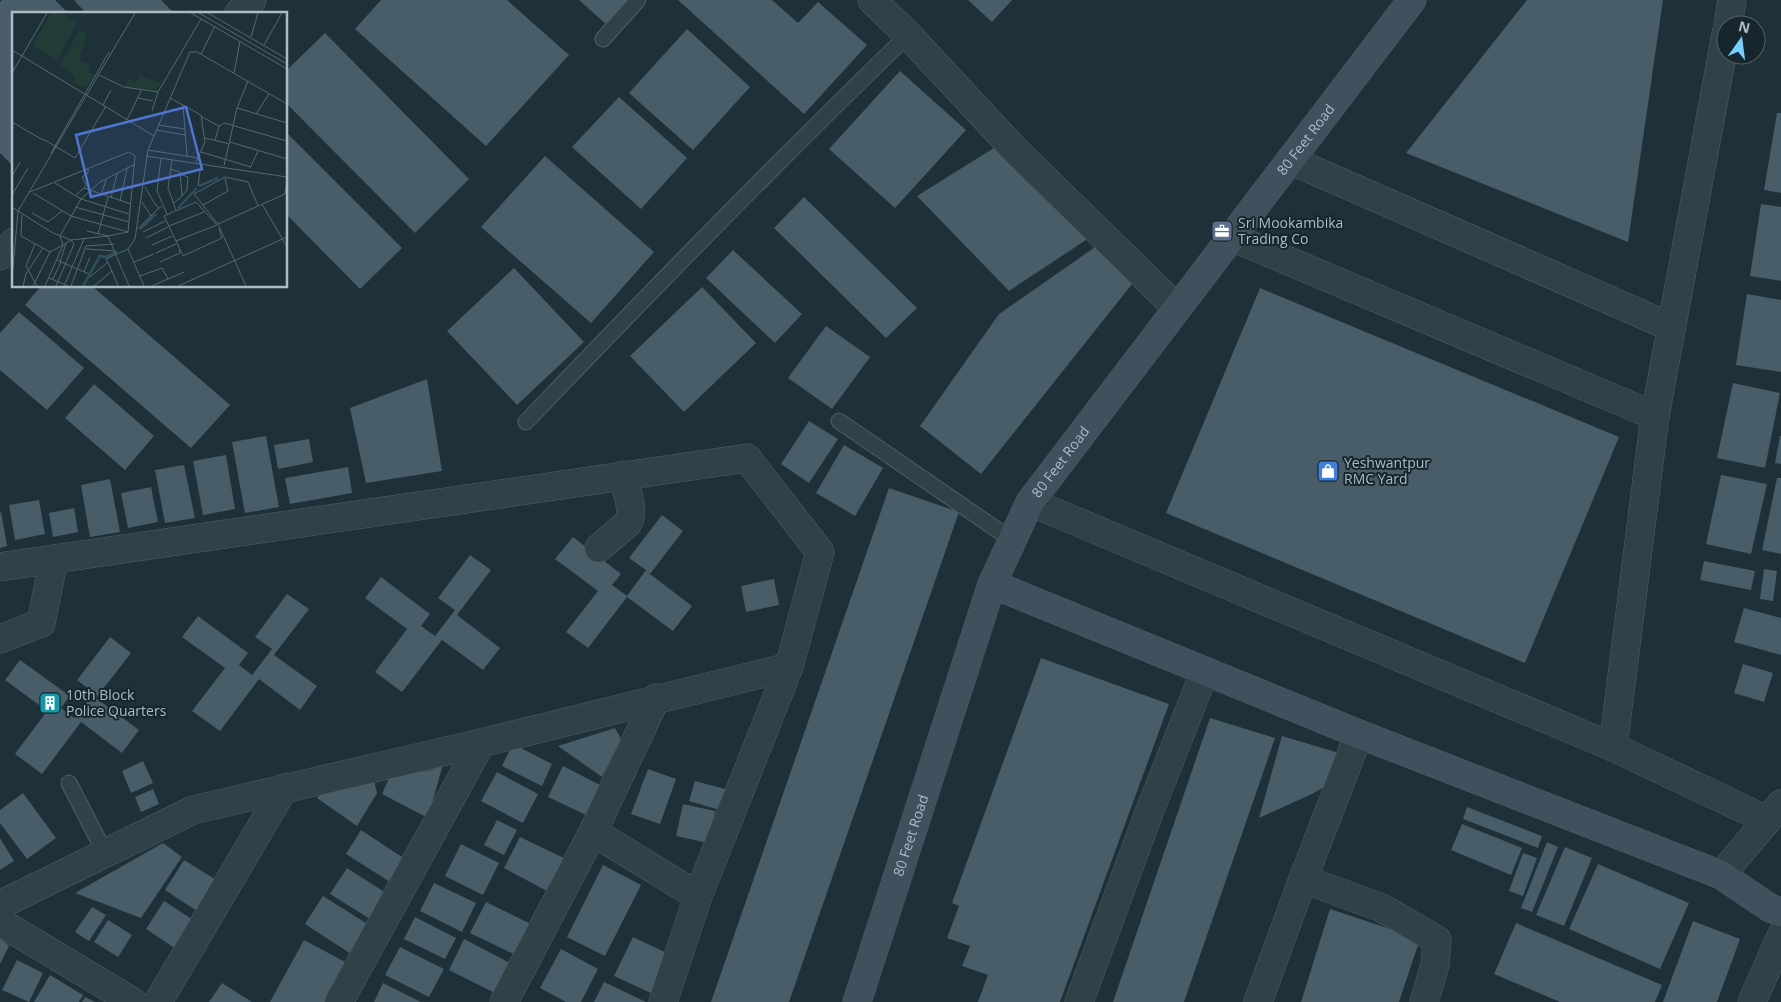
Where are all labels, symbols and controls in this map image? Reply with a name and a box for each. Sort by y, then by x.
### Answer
inset map [12,12,288,288]
north arrow [1716,15,1766,65]
text: N [1736,16,1752,37]
street label: 80 Feet Road [1272,100,1339,179]
place label: Sri Mookambika Trading Co [1238,213,1343,248]
office icon: Sri Mookambika Trading Co [1210,219,1234,243]
street label: 80 Feet Road [1027,422,1093,501]
place label: Yeshwantpur RMC Yard [1344,453,1430,488]
shop icon: Yeshwantpur RMC Yard [1316,459,1340,483]
place label: 10th Block Police Quarters [66,685,167,720]
building icon: 10th Block Police Quarters [38,691,62,715]
street label: 80 Feet Road [888,792,932,879]

